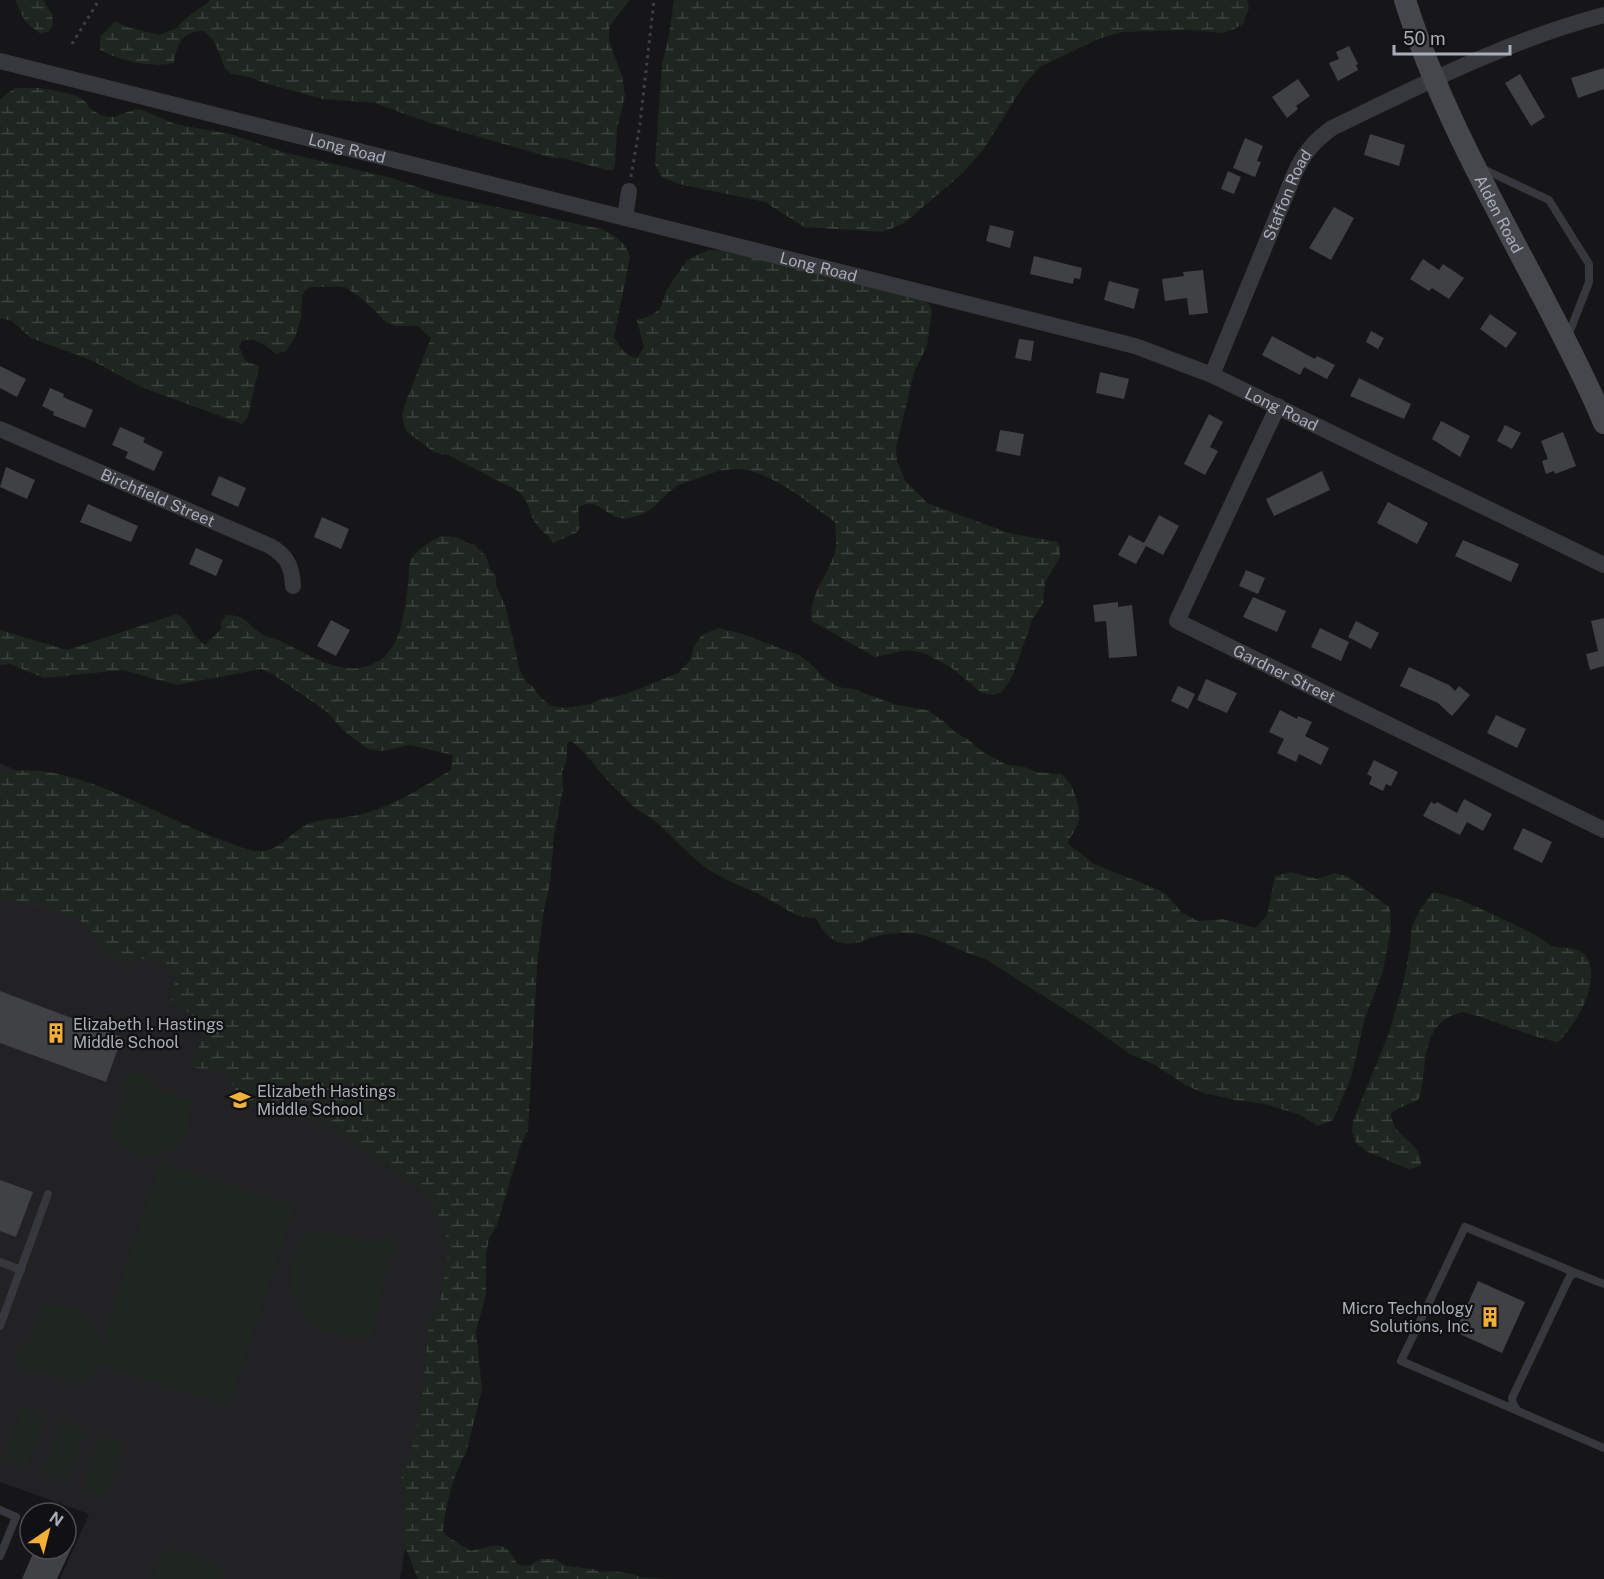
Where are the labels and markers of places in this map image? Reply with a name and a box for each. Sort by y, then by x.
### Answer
place label: Elizabeth I. Hastings Middle School [73,1015,224,1052]
building icon: Elizabeth I. Hastings Middle School [44,1021,68,1045]
place label: Elizabeth Hastings Middle School [257,1082,396,1119]
school or university icon: Elizabeth Hastings Middle School [228,1088,252,1112]
place label: Micro Technology Solutions, Inc. [1342,1299,1473,1336]
building icon: Micro Technology Solutions, Inc. [1478,1305,1502,1329]

